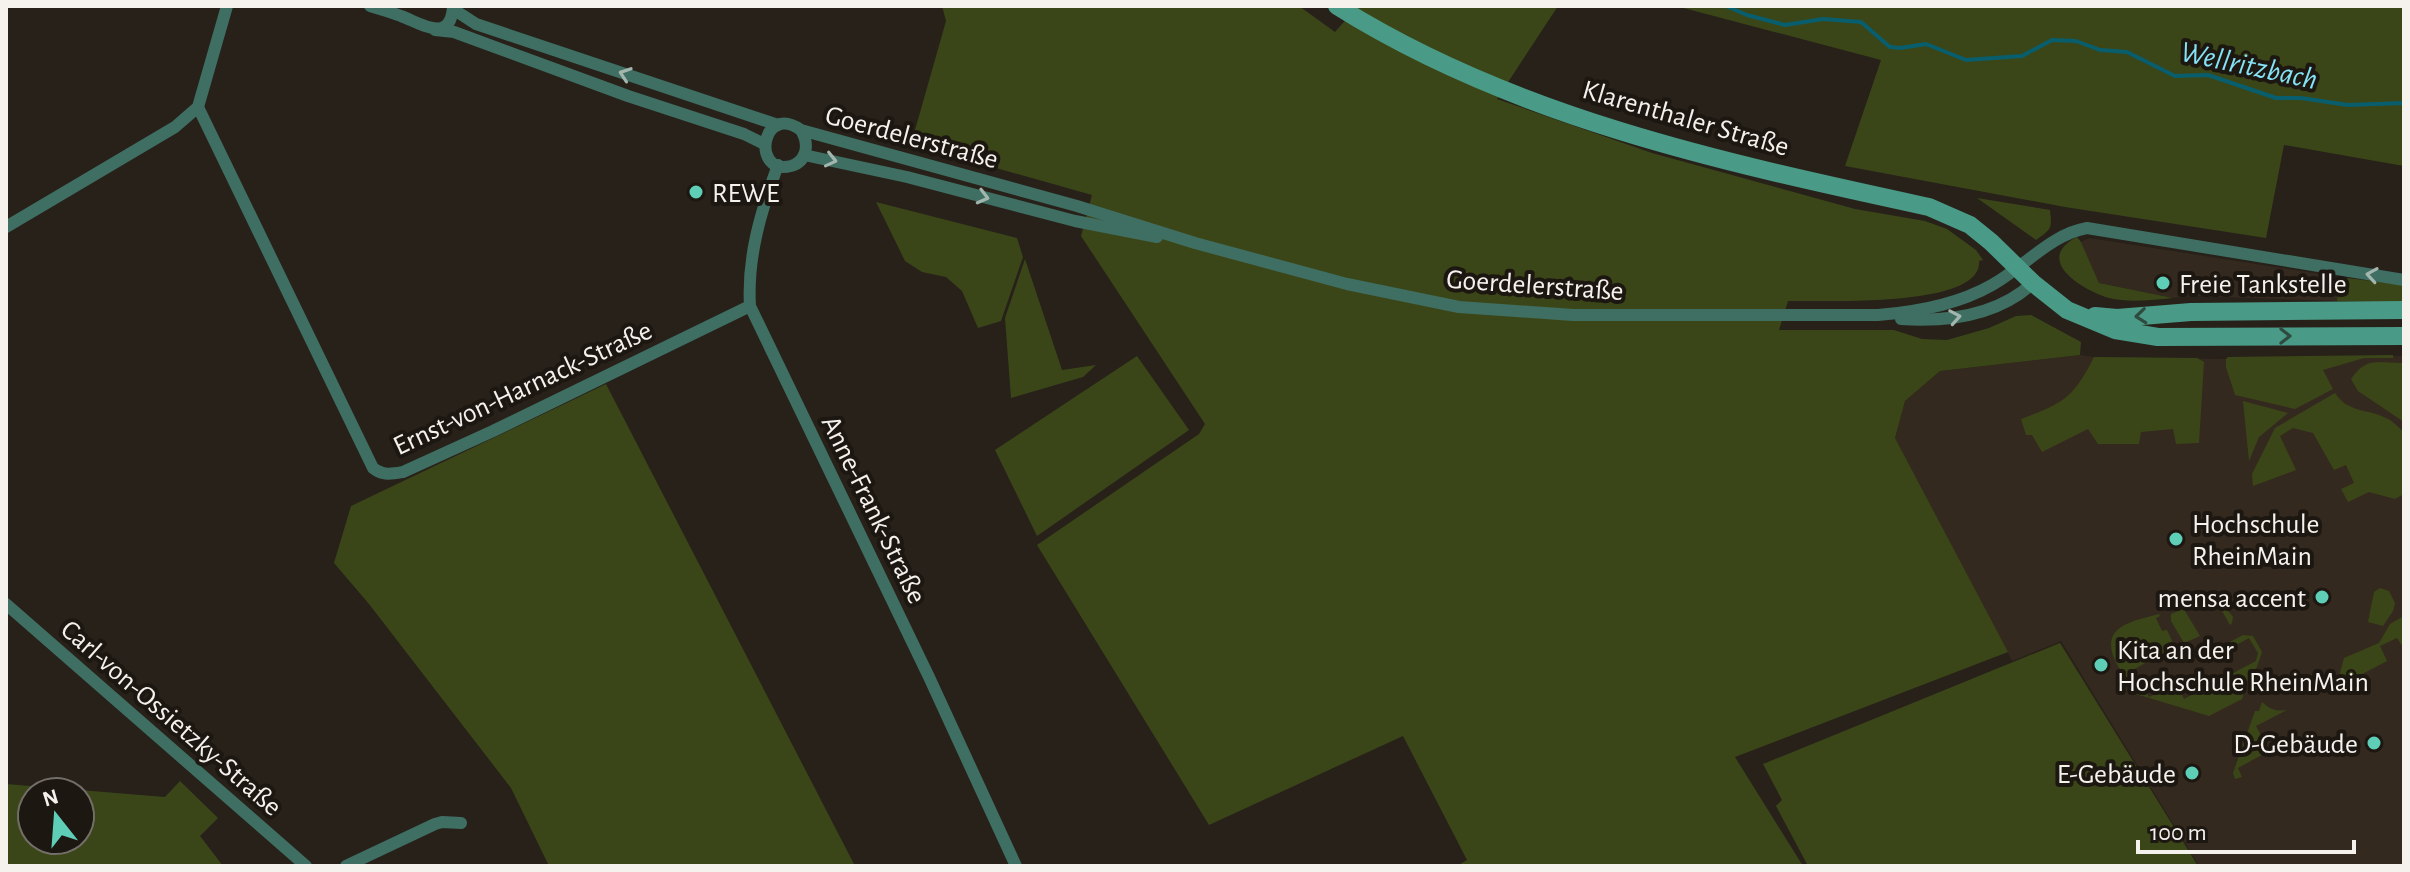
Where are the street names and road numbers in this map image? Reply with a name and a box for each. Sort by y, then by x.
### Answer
street label: Klarenthaler Straße [1579,76,1792,162]
street label: Goerdelerstraße [822,101,1001,174]
street label: Goerdelerstraße [1445,266,1624,306]
street label: Ernst-von-Harnack-Straße [389,317,656,461]
street label: Anne-Frank-Straße [816,412,931,608]
street label: Carl-von-Ossietzky-Straße [55,615,286,822]

